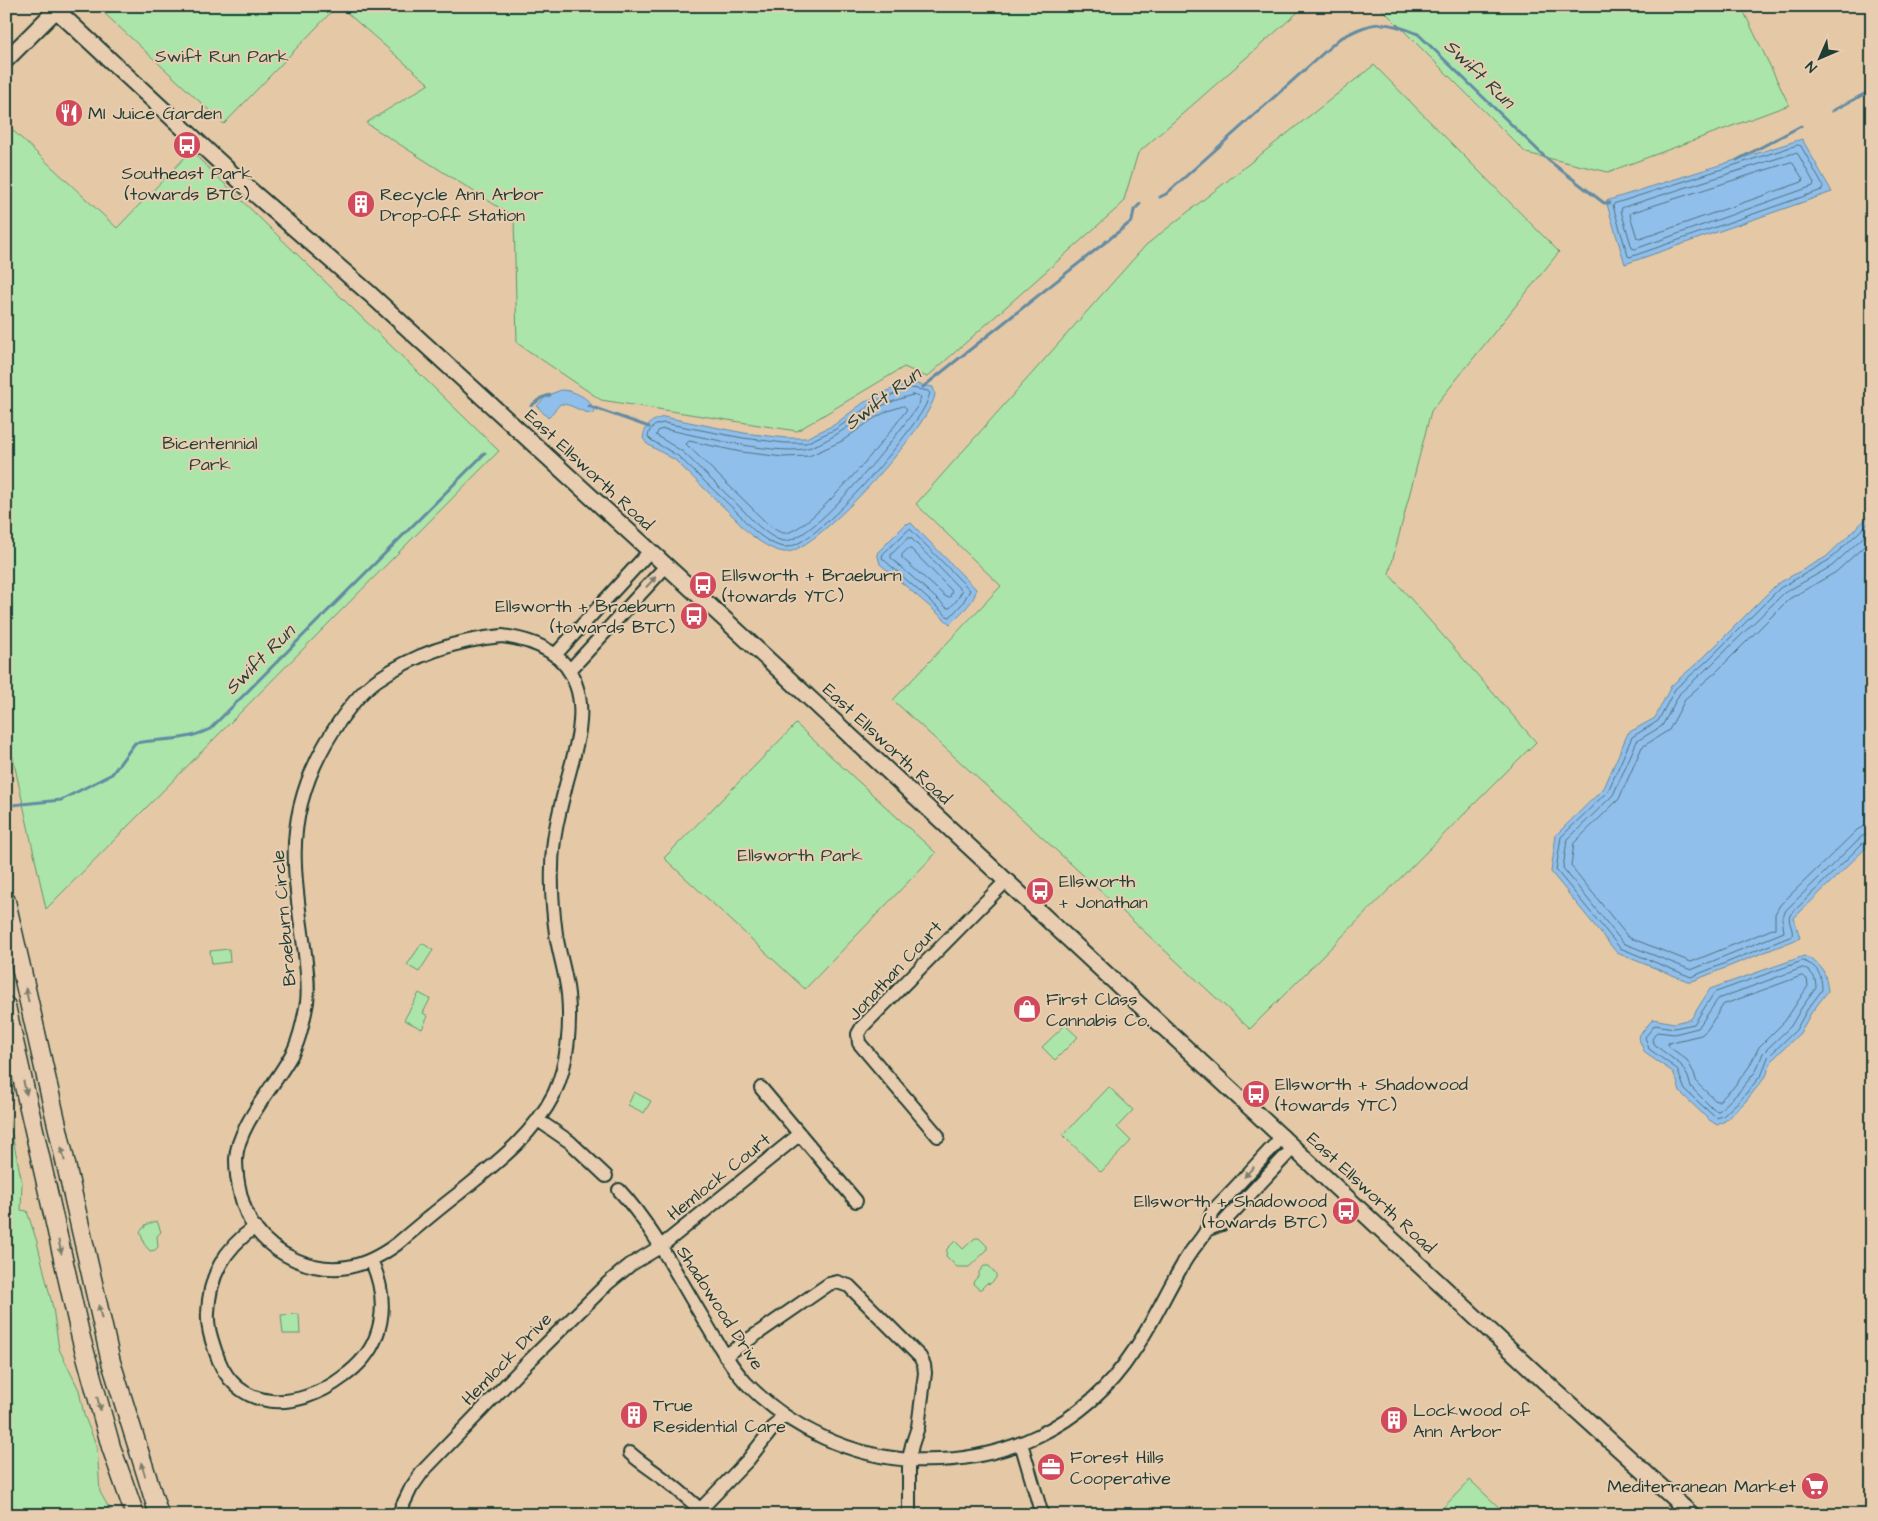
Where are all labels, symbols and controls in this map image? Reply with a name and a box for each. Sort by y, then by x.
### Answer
north arrow [1796,32,1846,82]
water label: Swift Run [1437,33,1522,116]
park label: Swift Run Park [155,44,289,69]
text: N [1801,56,1822,77]
restaurant icon: MI Juice Garden [54,98,84,128]
place label: MI Juice Garden [88,101,222,126]
bus stop icon: Southeast Park (towards BTC) [172,130,202,160]
place label: Southeast Park (towards BTC) [121,161,253,207]
place label: Recycle Ann Arbor Drop-Off Station [380,182,543,228]
building icon: Recycle Ann Arbor Drop-Off Station [346,189,376,219]
water label: Swift Run [839,360,928,437]
street label: East Ellsworth Road [519,404,659,536]
park label: Bicentennial Park [162,431,258,477]
place label: Ellsworth + Braeburn (towards YTC) [722,563,902,609]
bus stop icon: Ellsworth + Braeburn (towards YTC) [688,570,718,600]
one-way arrow [645,577,657,589]
place label: Ellsworth + Braeburn (towards BTC) [495,594,675,640]
bus stop icon: Ellsworth + Braeburn (towards BTC) [679,601,709,631]
water label: Swift Run [219,618,302,701]
street label: East Ellsworth Road [817,678,957,810]
park label: Ellsworth Park [738,843,862,868]
street label: Braeburn Circle [266,849,302,987]
place label: Ellsworth + Jonathan [1059,869,1148,915]
bus stop icon: Ellsworth + Jonathan [1025,876,1055,906]
street label: Jonathan Court [842,915,948,1027]
one-way arrow [23,987,31,1003]
place label: First Class Cannabis Co. [1046,987,1150,1033]
shop icon: First Class Cannabis Co. [1012,994,1042,1024]
place label: Ellsworth + Shadowood (towards YTC) [1275,1072,1468,1118]
bus stop icon: Ellsworth + Shadowood (towards YTC) [1241,1079,1271,1109]
one-way arrow [21,1081,29,1096]
street label: Hemlock Court [662,1127,777,1227]
street label: East Ellsworth Road [1301,1127,1441,1259]
one-way arrow [59,1146,67,1161]
one-way arrow [1243,1166,1255,1178]
place label: Ellsworth + Shadowood (towards BTC) [1134,1189,1327,1235]
bus stop icon: Ellsworth + Shadowood (towards BTC) [1331,1196,1361,1226]
one-way arrow [56,1239,64,1254]
street label: Shadowood Drive [670,1241,770,1375]
one-way arrow [96,1305,104,1320]
street label: Hemlock Drive [456,1307,558,1411]
place label: True Residential Care [653,1393,786,1439]
one-way arrow [95,1397,103,1412]
place label: Lockwood of Ann Arbor [1413,1398,1530,1444]
building icon: True Residential Care [619,1400,649,1430]
building icon: Lockwood of Ann Arbor [1379,1405,1409,1435]
place label: Forest Hills Cooperative [1070,1445,1171,1491]
office icon: Forest Hills Cooperative [1036,1452,1066,1482]
one-way arrow [139,1461,147,1476]
supermarket icon: Mediterranean Market [1800,1471,1830,1501]
place label: Mediterranean Market [1607,1474,1797,1499]

